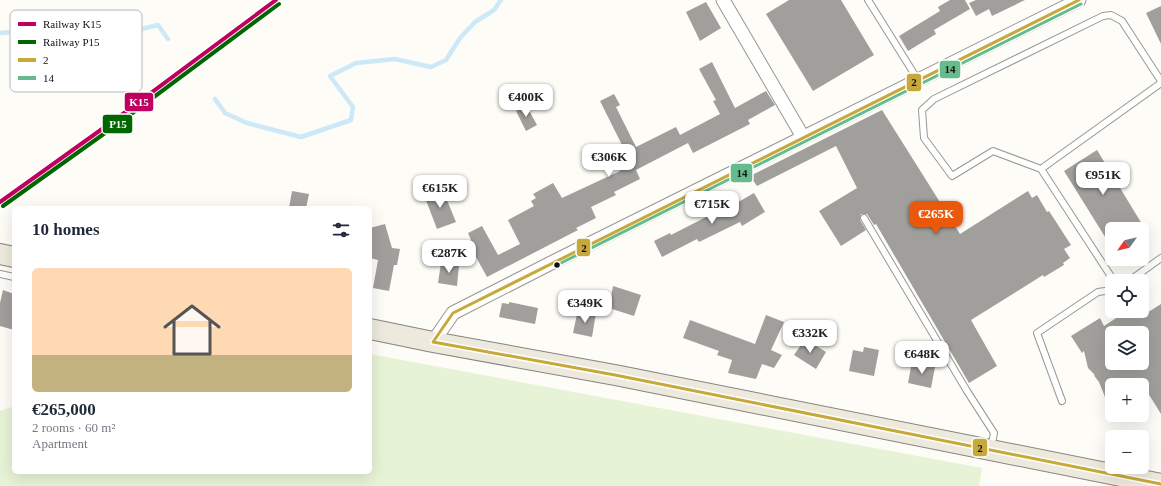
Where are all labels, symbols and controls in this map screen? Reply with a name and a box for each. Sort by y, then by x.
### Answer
legend [10,10,142,92]
text: Railway K15 [43,18,102,30]
text: Railway P15 [43,36,100,48]
text: 2 [43,54,49,66]
line badge: 14 [939,60,961,79]
text: 14 [945,63,956,75]
text: 14 [43,72,55,84]
line badge: 2 [906,73,922,92]
text: 2 [911,76,917,88]
pin: €400K [498,84,554,118]
text: €400K [508,89,544,104]
line badge: K15 [124,92,154,112]
text: K15 [129,96,149,108]
line badge: P15 [102,114,133,134]
text: P15 [109,118,127,130]
pin: €306K [581,144,637,178]
text: €306K [591,149,627,164]
pin: €951K [1075,162,1131,196]
line badge: 14 [730,163,753,183]
text: 14 [737,167,748,179]
text: €951K [1085,167,1121,182]
pin: €615K [412,175,468,209]
text: €615K [422,180,458,195]
pin: €715K [684,191,740,225]
text: €715K [694,196,730,211]
pin: €265K [908,201,964,235]
text: €265K [918,206,954,221]
icon: filters [330,219,352,241]
text: 10 homes [32,220,100,239]
north arrow [1105,222,1149,266]
map controls [1105,222,1149,474]
line badge: 2 [576,238,591,257]
pin: €287K [421,240,477,274]
text: 2 [581,242,587,254]
text: €287K [431,245,467,260]
unlabelled marker [552,260,562,270]
button: locate [1105,274,1149,318]
pin: €349K [557,290,613,324]
icon: home [156,294,228,366]
text: €349K [567,295,603,310]
pin: €332K [782,320,838,354]
text: €332K [792,325,828,340]
button: layers [1105,326,1149,370]
pin: €648K [894,341,950,375]
text: €648K [904,346,940,361]
button: + [1105,378,1149,422]
text: €265,000 [32,400,96,419]
text: 2 rooms · 60 m² [32,420,115,435]
button: − [1105,430,1149,474]
text: Apartment [32,436,88,451]
line badge: 2 [972,438,988,457]
text: 2 [977,442,983,454]

